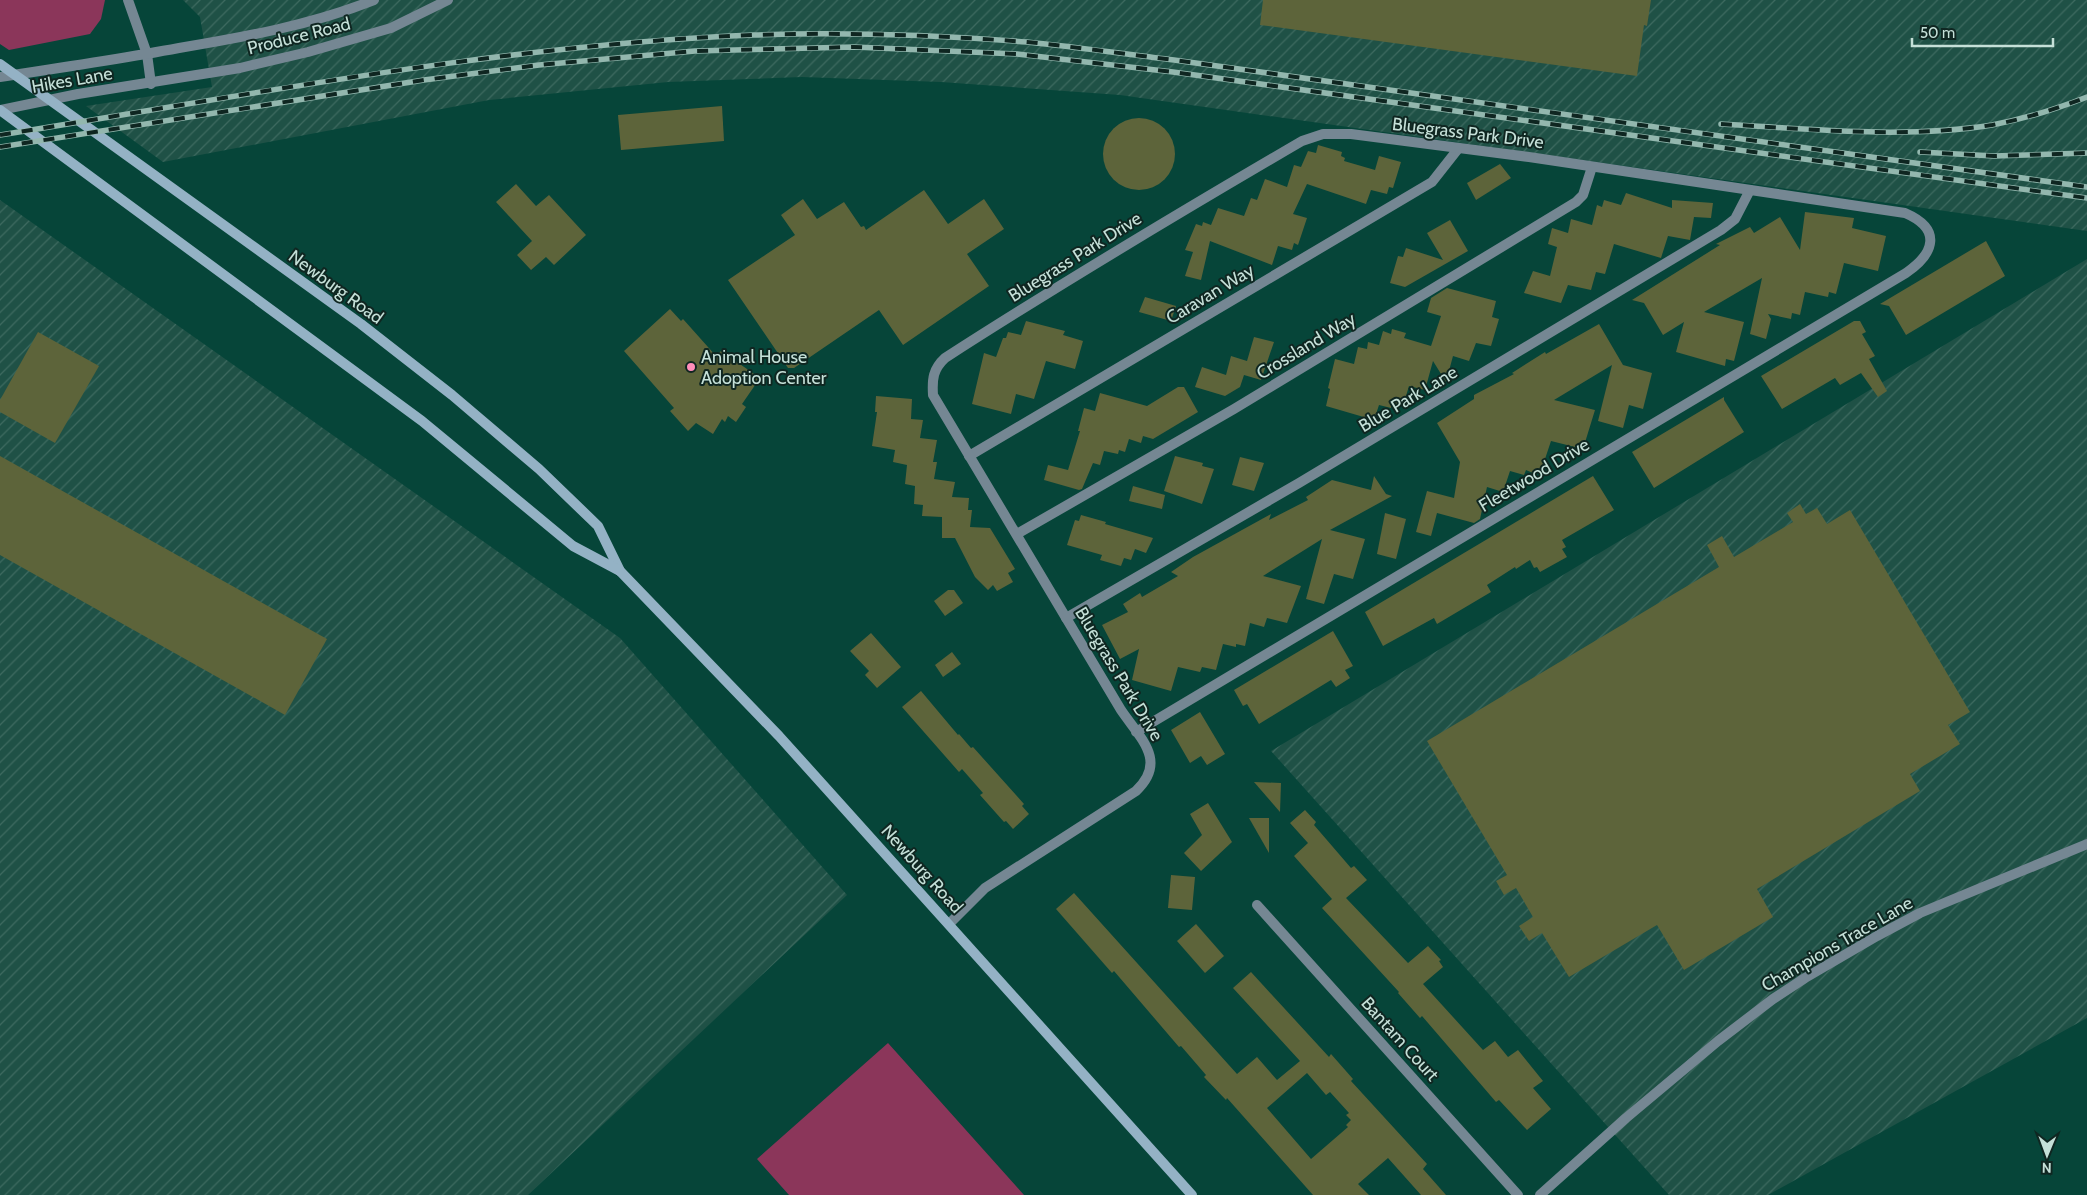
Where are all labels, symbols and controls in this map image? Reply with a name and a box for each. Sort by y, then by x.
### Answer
street label: Produce Road [245,13,353,59]
scale bar [1912,15,2053,47]
text: 50 m [1920,24,1955,42]
street label: Hikes Lane [30,62,114,98]
street label: Bluegrass Park Drive [1391,113,1545,153]
street label: Bluegrass Park Drive [1005,207,1145,307]
street label: Newburg Road [284,245,388,329]
street label: Caravan Way [1162,259,1258,329]
street label: Crossland Way [1252,308,1360,384]
place label: Animal House Adoption Center [701,346,827,389]
marker: Animal House Adoption Center [685,361,697,373]
street label: Blue Park Lane [1355,361,1461,437]
street label: Fleetwood Drive [1475,433,1593,517]
street label: Bluegrass Park Drive [1070,603,1168,745]
street label: Newburg Road [876,820,968,918]
street label: Champions Trace Lane [1757,892,1917,996]
street label: Bantam Court [1356,992,1444,1086]
north arrow [2022,1130,2072,1180]
text: N [2042,1159,2052,1177]

